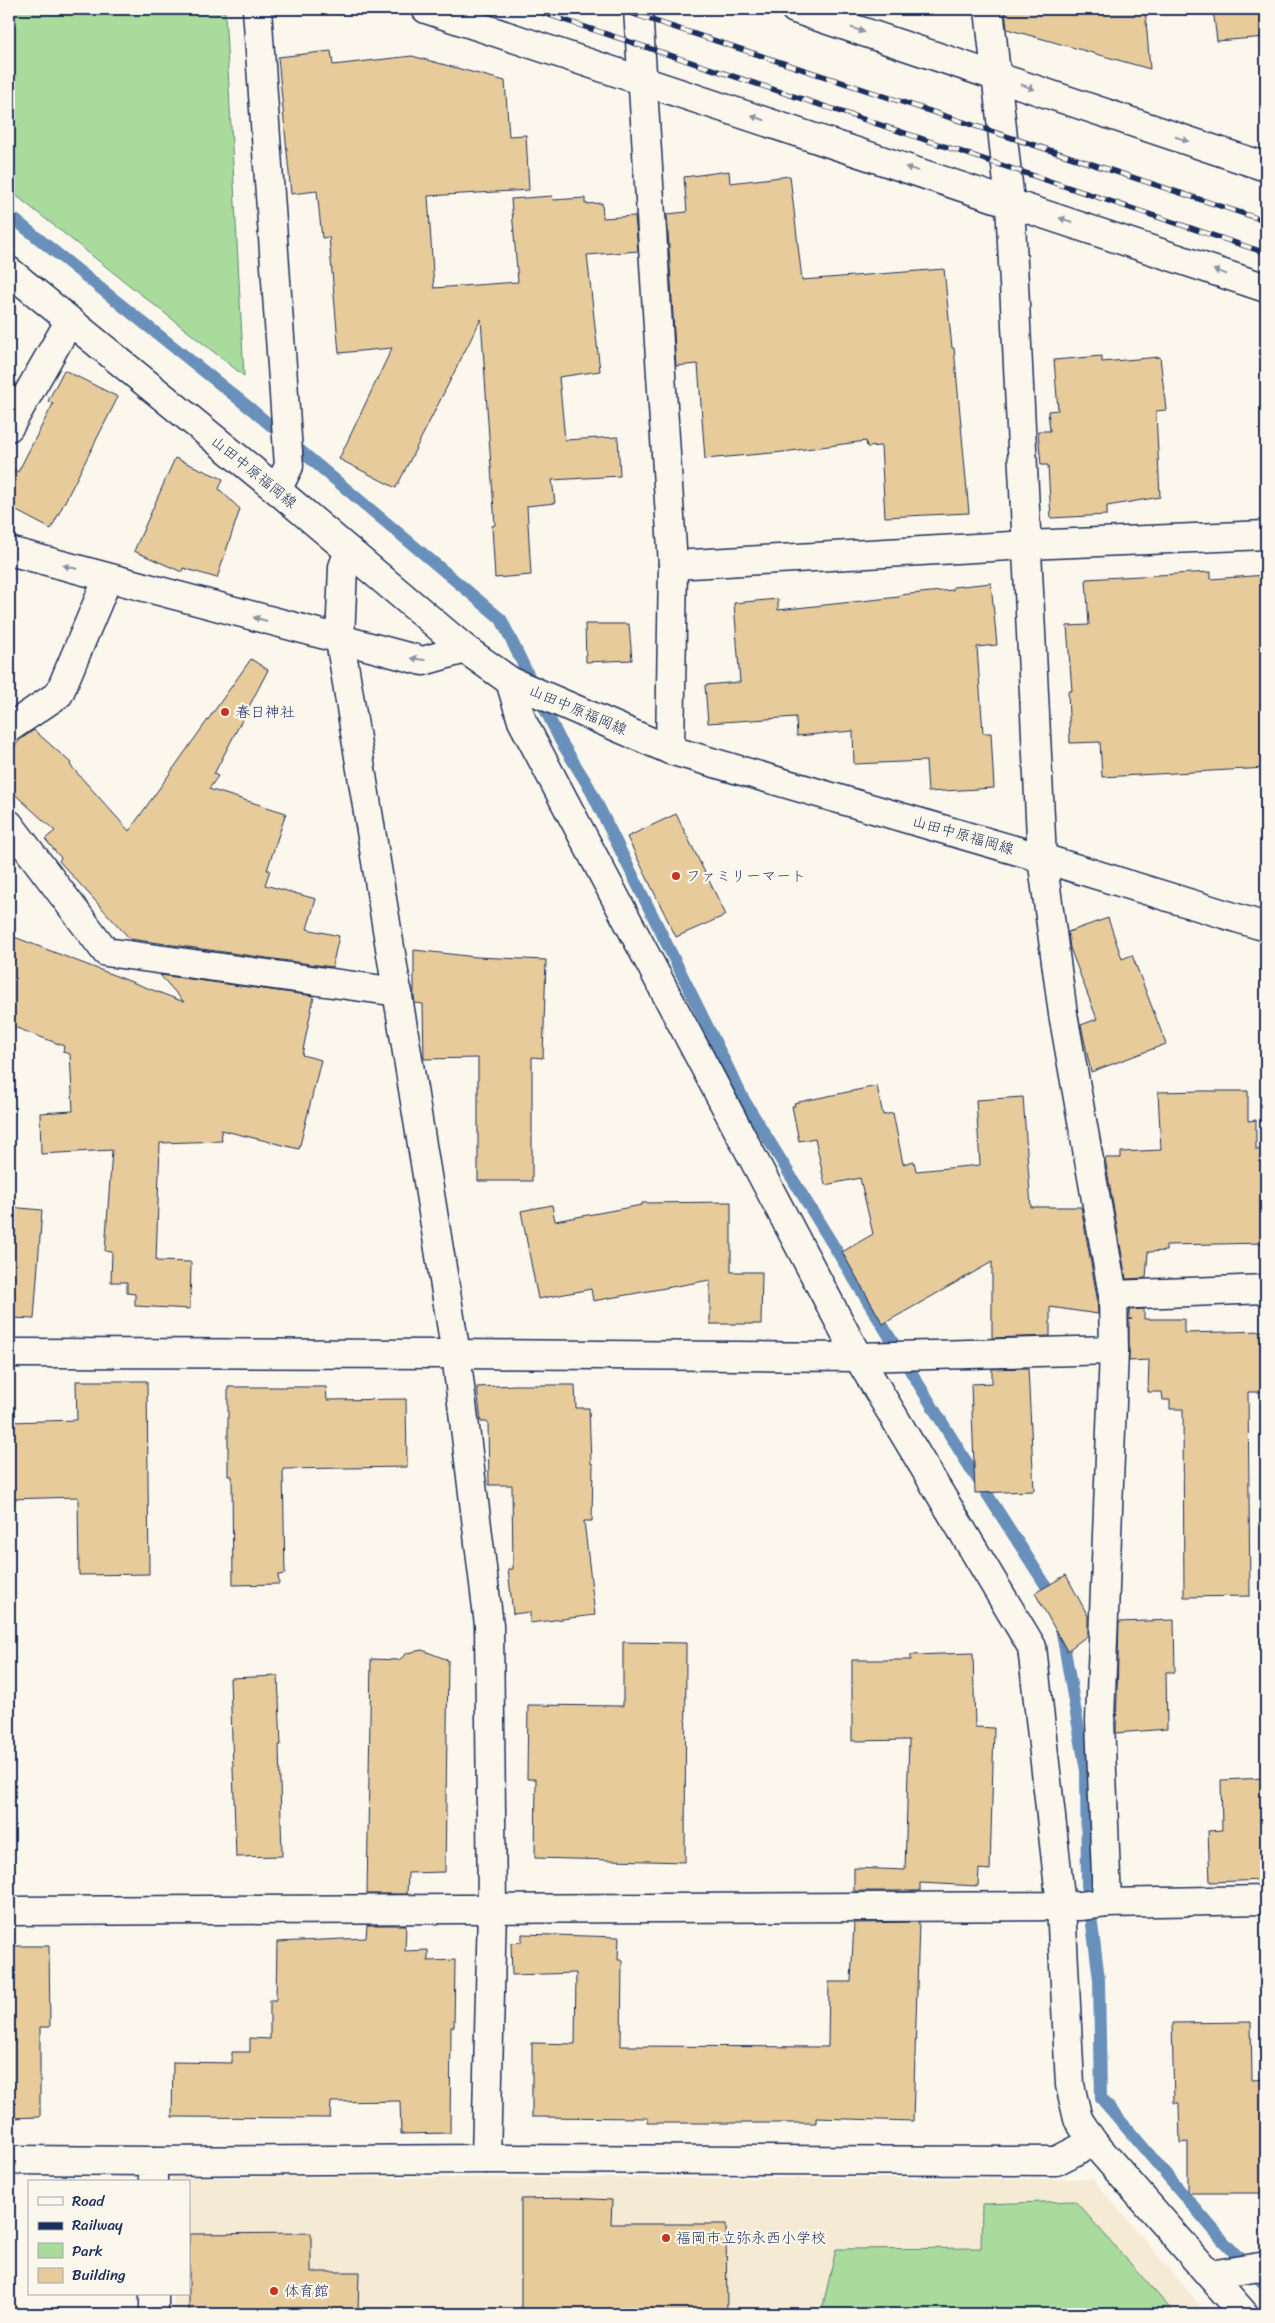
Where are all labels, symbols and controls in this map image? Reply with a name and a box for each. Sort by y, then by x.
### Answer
one-way arrow [850,27,865,34]
one-way arrow [1021,84,1036,92]
one-way arrow [750,114,765,121]
one-way arrow [1175,135,1190,143]
one-way arrow [904,165,919,173]
one-way arrow [1059,216,1074,223]
one-way arrow [1212,268,1227,276]
street label: 山田中原福岡線 [205,429,303,515]
one-way arrow [62,563,77,571]
one-way arrow [253,614,268,622]
one-way arrow [409,654,425,662]
street label: 山田中原福岡線 [525,678,631,742]
place label: 春日神社 [235,699,295,725]
marker: 春日神社 [219,706,231,718]
street label: 山田中原福岡線 [909,808,1017,862]
place label: ファミリーマート [686,863,806,889]
marker: ファミリーマート [670,870,682,882]
legend [28,2180,190,2296]
text: Road [72,2188,105,2214]
text: Railway [72,2212,123,2238]
place label: 福岡市立弥永西小学校 [676,2225,826,2251]
marker: 福岡市立弥永西小学校 [660,2232,672,2244]
text: Park [72,2238,103,2264]
text: Building [72,2262,126,2288]
place label: 体育館 [284,2278,329,2304]
marker: 体育館 [268,2285,280,2297]

